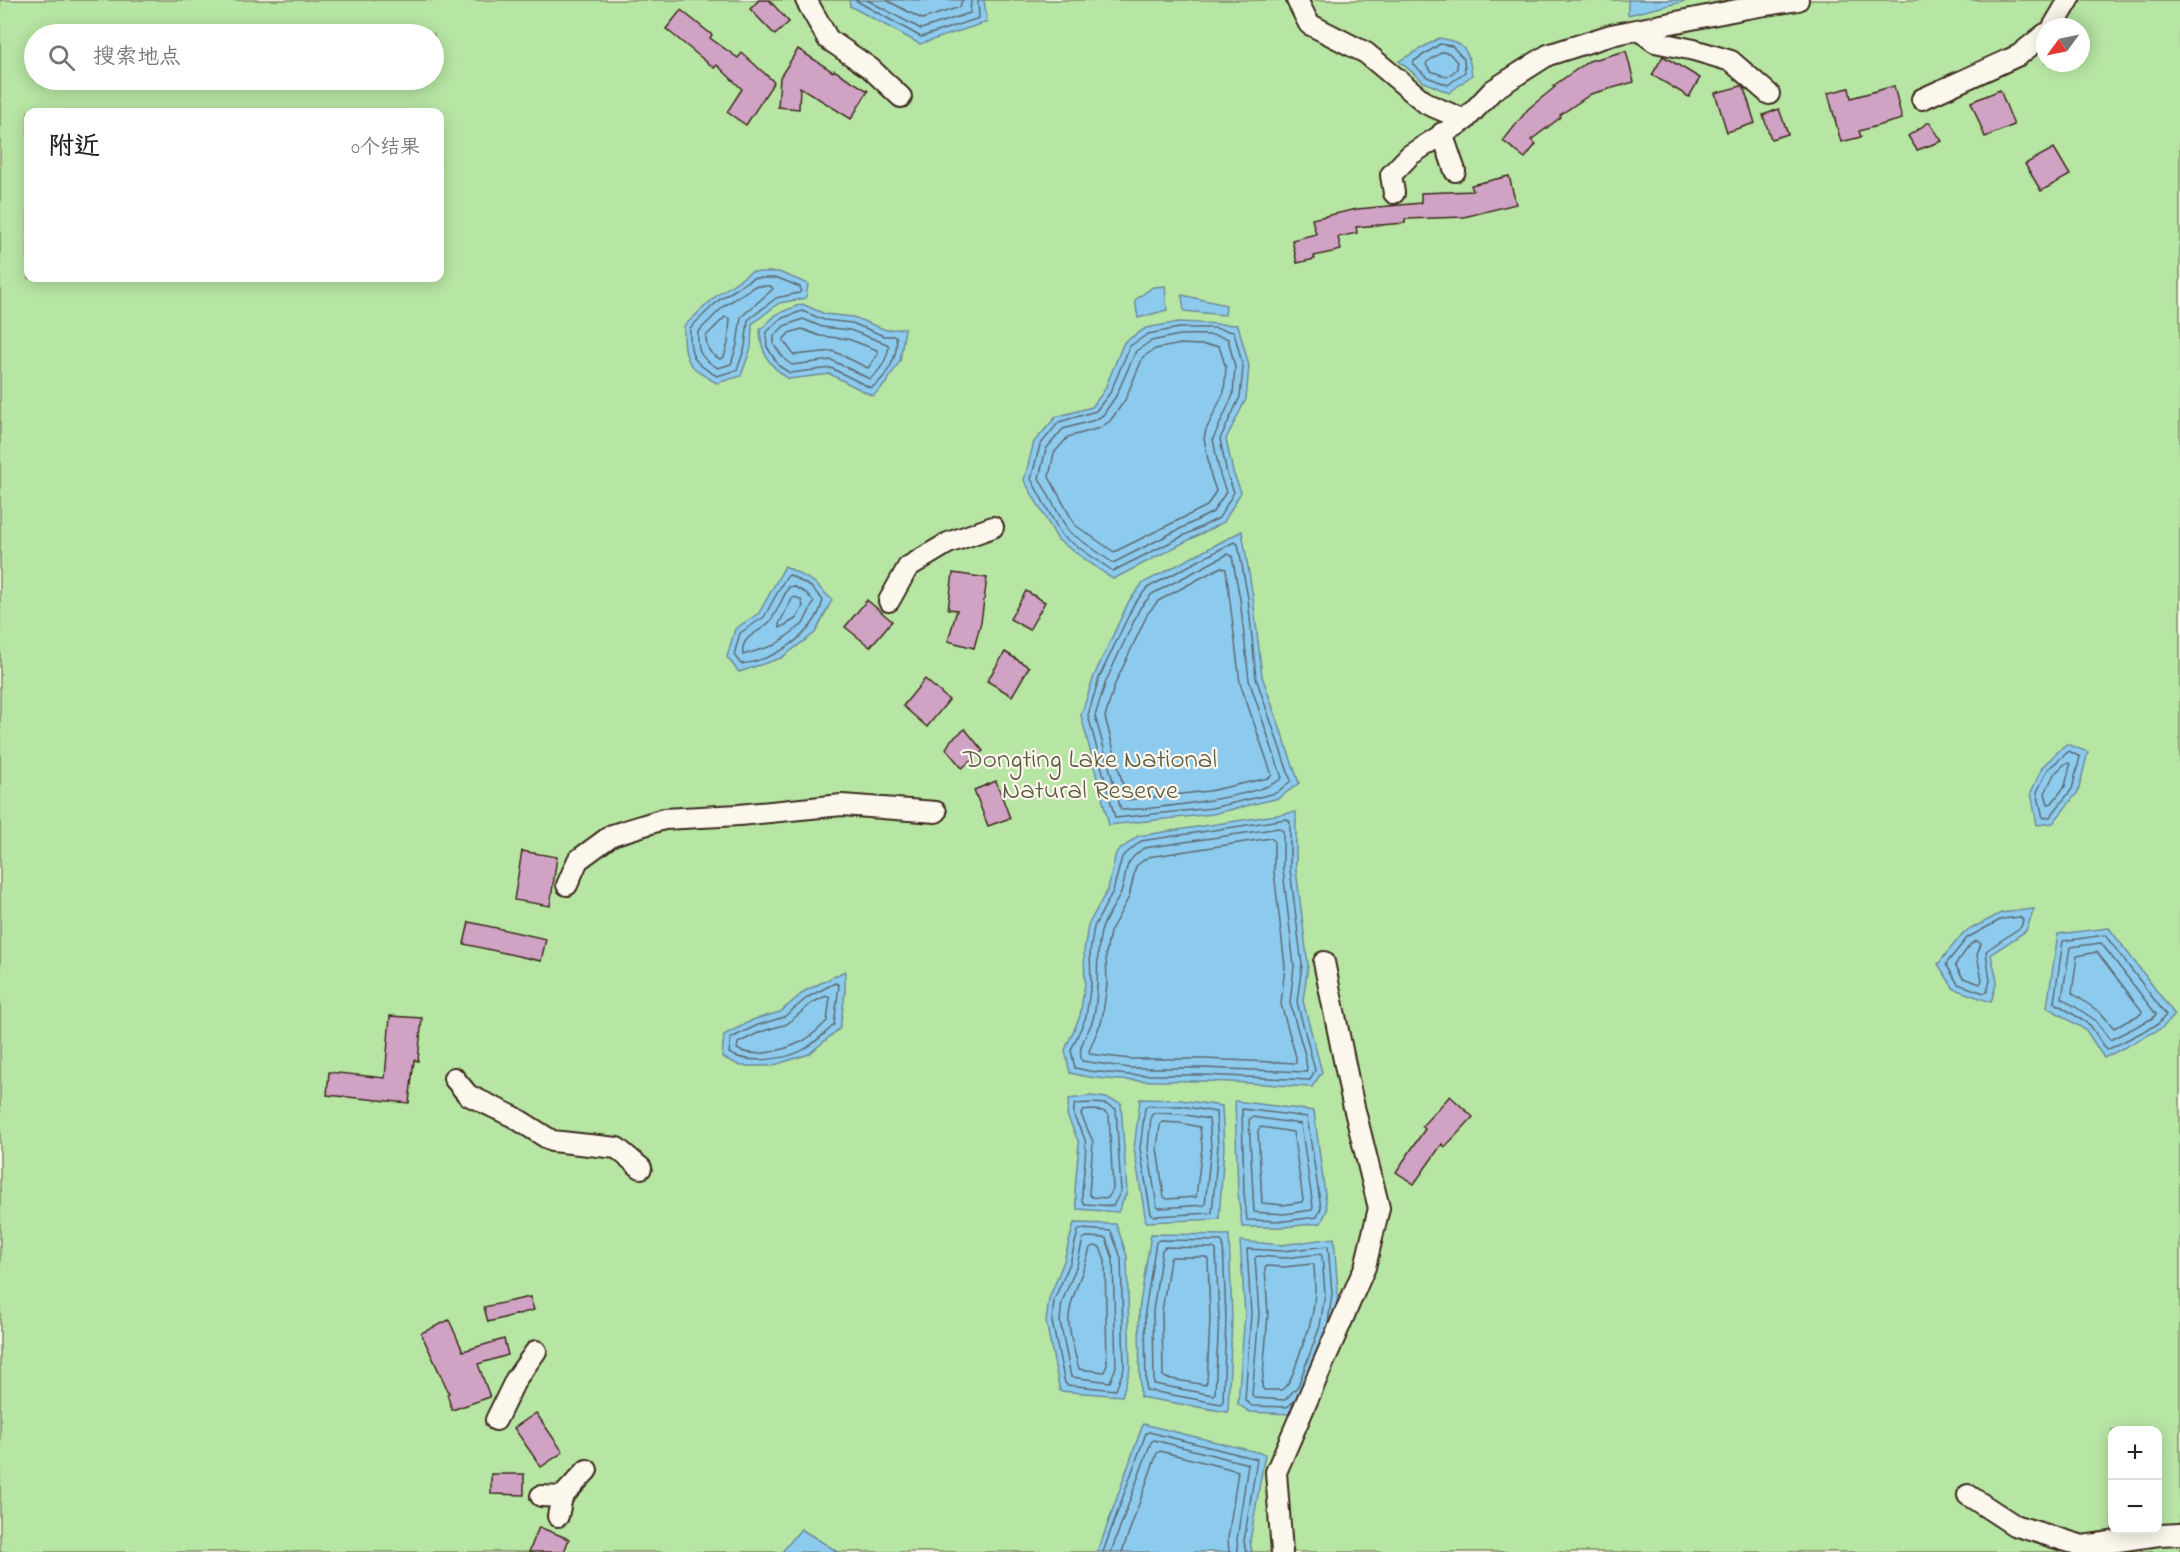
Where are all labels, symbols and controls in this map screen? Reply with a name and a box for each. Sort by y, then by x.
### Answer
north arrow [2036,18,2090,72]
search box [24,24,444,90]
icon: search [45,41,78,74]
text: 搜索地点 [93,42,181,74]
text: 附近 [48,129,100,167]
text: 0个结果 [351,134,420,163]
park label: Dongting Lake National Natural Reserve [962,741,1217,811]
map controls [2108,1426,2162,1534]
button: + [2108,1426,2162,1480]
button: − [2108,1480,2162,1534]

